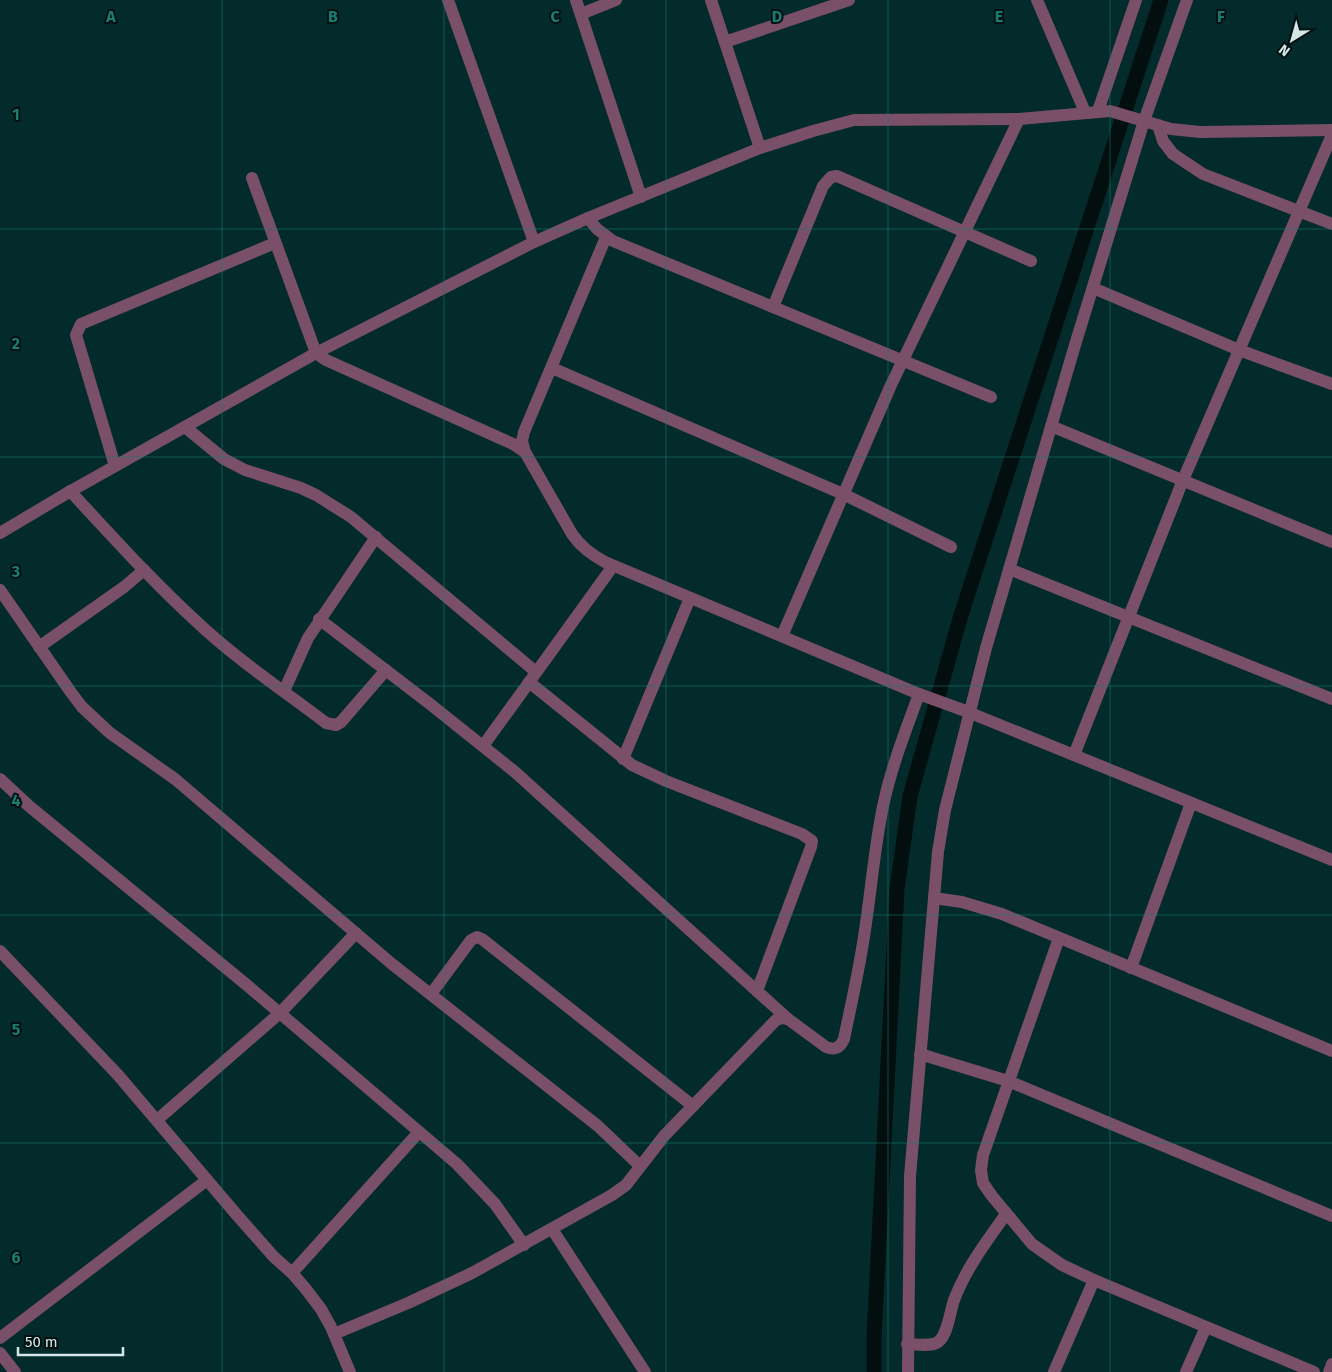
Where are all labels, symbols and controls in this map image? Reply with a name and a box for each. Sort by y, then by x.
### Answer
text: A [105,7,116,26]
text: B [328,7,338,26]
text: C [550,7,560,26]
text: D [772,7,782,26]
text: E [995,7,1003,26]
text: F [1217,7,1225,26]
north arrow [1267,15,1317,65]
text: N [1276,40,1293,60]
text: 1 [12,105,20,124]
text: 2 [12,334,20,353]
text: 3 [11,562,20,581]
text: 4 [11,791,21,810]
text: 5 [12,1020,21,1039]
text: 6 [11,1248,21,1267]
scale bar [18,1324,122,1356]
text: 50 m [25,1333,58,1351]

